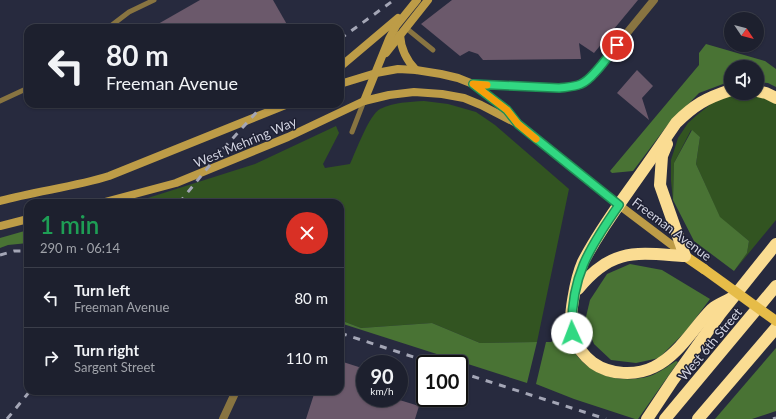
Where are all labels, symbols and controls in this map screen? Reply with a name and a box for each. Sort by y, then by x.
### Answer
north arrow [724,12,764,52]
map controls [724,12,764,100]
pin [600,28,634,62]
icon: arrive [606,34,628,56]
text: 80 m [106,38,169,72]
icon: left [40,40,92,92]
button: sound [724,60,764,100]
text: Freeman Avenue [106,72,238,94]
street label: West Mehring Way [191,113,299,171]
street label: Freeman Avenue [629,194,715,264]
text: 1 min [40,210,99,239]
button: close [286,212,328,254]
text: 290 m · 06:14 [40,240,120,256]
text: Turn left [74,281,130,299]
icon: left [40,287,62,309]
text: 80 m [294,289,328,307]
text: Freeman Avenue [74,299,169,315]
street label: West 6th Street [675,304,745,384]
position arrow [551,312,593,354]
text: Turn right [74,341,139,359]
icon: right [40,347,62,369]
text: 110 m [286,349,328,367]
speed limit sign: 100 [416,355,468,407]
text: Sargent Street [74,359,155,375]
text: 90 [370,364,394,388]
text: km/h [370,385,394,397]

